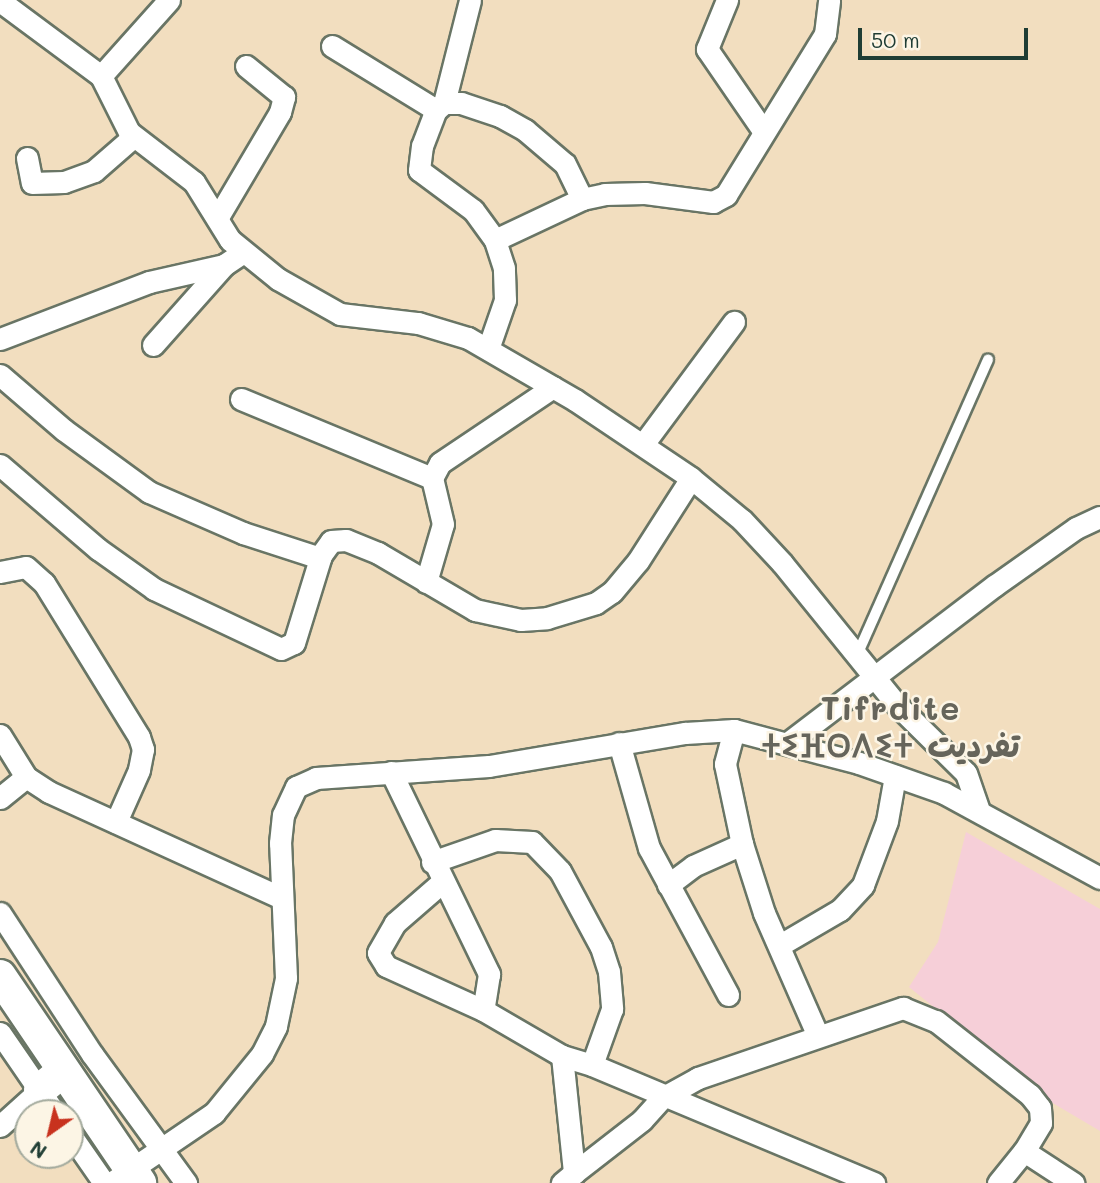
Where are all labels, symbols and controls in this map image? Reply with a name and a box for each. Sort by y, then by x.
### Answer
scale bar [862,14,1032,58]
text: 50 m [871,26,920,53]
district label: Tifrdite ⵜⵉⴼⵔⴷⵉⵜ تفرديت [770,689,1012,764]
north arrow [14,1099,84,1169]
text: N [25,1136,51,1165]

